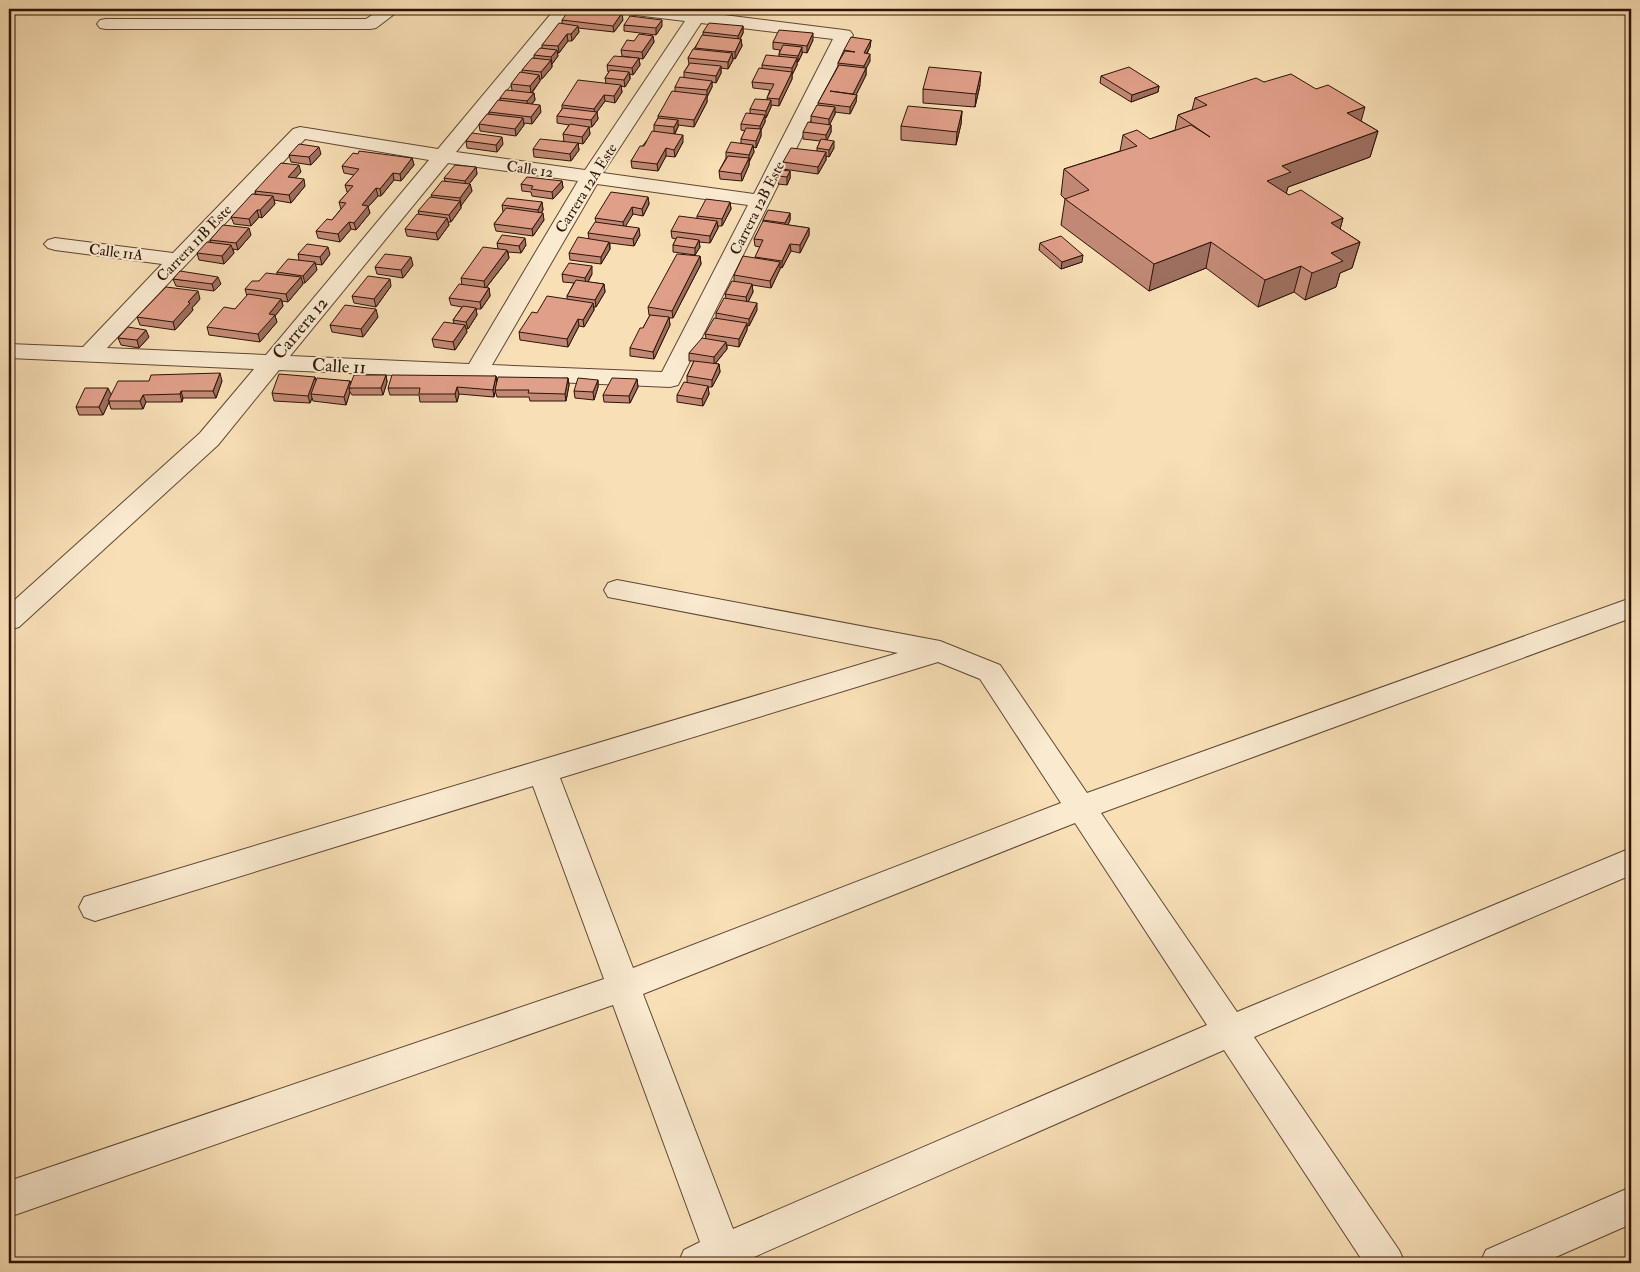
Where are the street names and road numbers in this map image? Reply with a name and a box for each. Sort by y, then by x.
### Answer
street label: Carrera 12A Este [551,140,622,237]
street label: Calle 12 [505,157,555,182]
street label: Carrera 12B Este [726,158,789,258]
street label: Carrera 11B Este [153,201,236,286]
street label: Calle 11A [88,240,145,265]
street label: Carrera 12 [268,292,333,364]
street label: Calle 11 [311,354,366,379]

